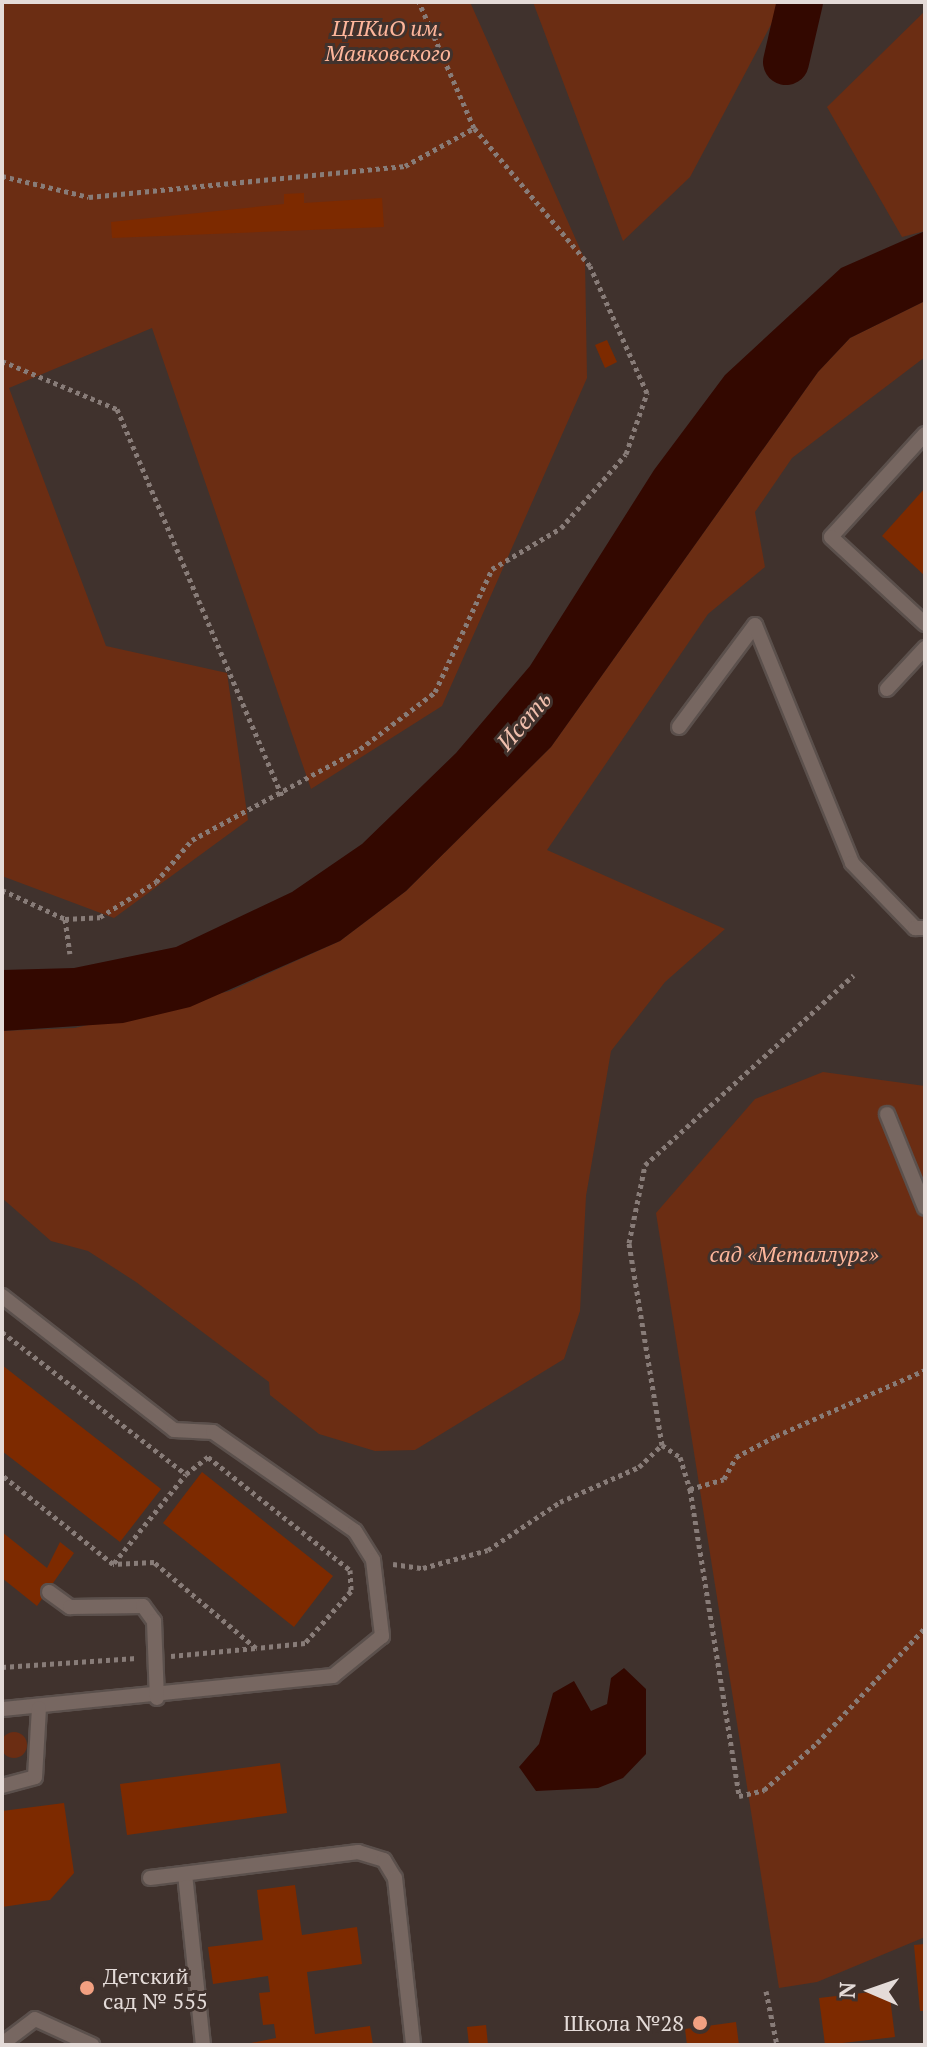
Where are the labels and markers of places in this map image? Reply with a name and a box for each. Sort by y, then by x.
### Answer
place label: Детский сад № 555 [103,1962,208,2014]
marker: Детский сад № 555 [78,1979,96,1997]
place label: Школа №28 [564,2010,684,2036]
marker: Школа №28 [691,2014,709,2032]

